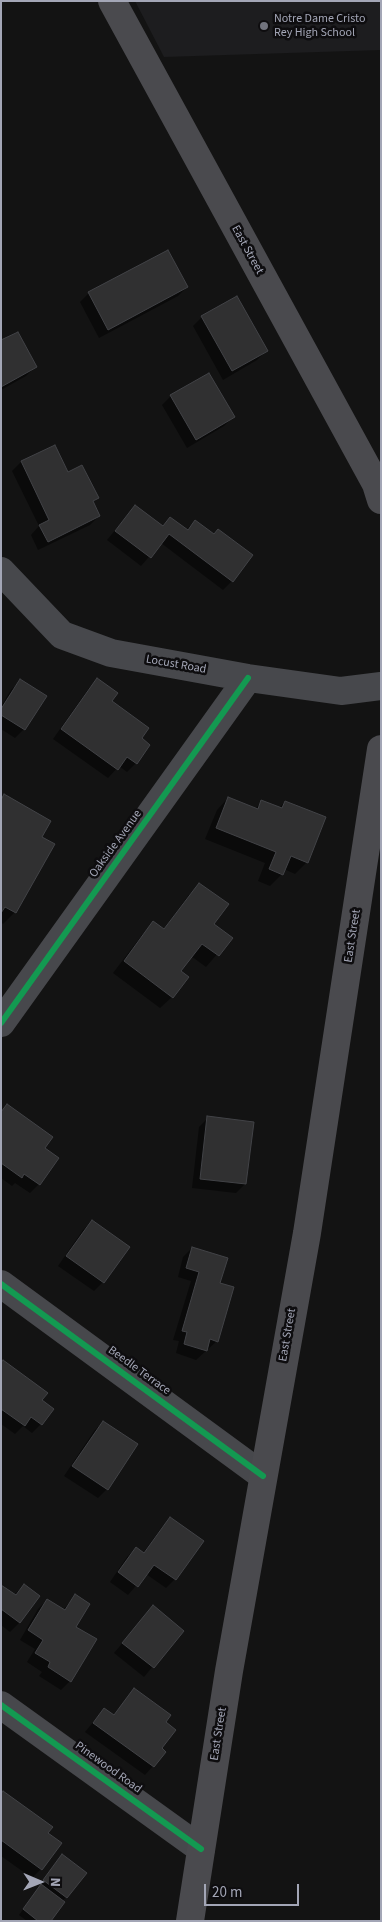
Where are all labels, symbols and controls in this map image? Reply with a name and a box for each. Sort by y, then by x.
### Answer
place label: Notre Dame Cristo Rey High School [274,12,365,40]
marker: Notre Dame Cristo Rey High School [258,20,270,32]
street label: East Street [228,223,266,277]
street label: Locust Road [145,653,207,677]
street label: Oakside Avenue [87,807,145,881]
street label: East Street [342,908,364,964]
street label: East Street [276,1307,300,1363]
street label: Beedle Terrace [105,1343,173,1399]
street label: East Street [208,1706,230,1762]
street label: Pinewood Road [72,1739,144,1797]
north arrow [15,1857,65,1907]
scale bar [207,1874,302,1906]
text: N [45,1877,65,1887]
text: 20 m [212,1882,242,1903]

